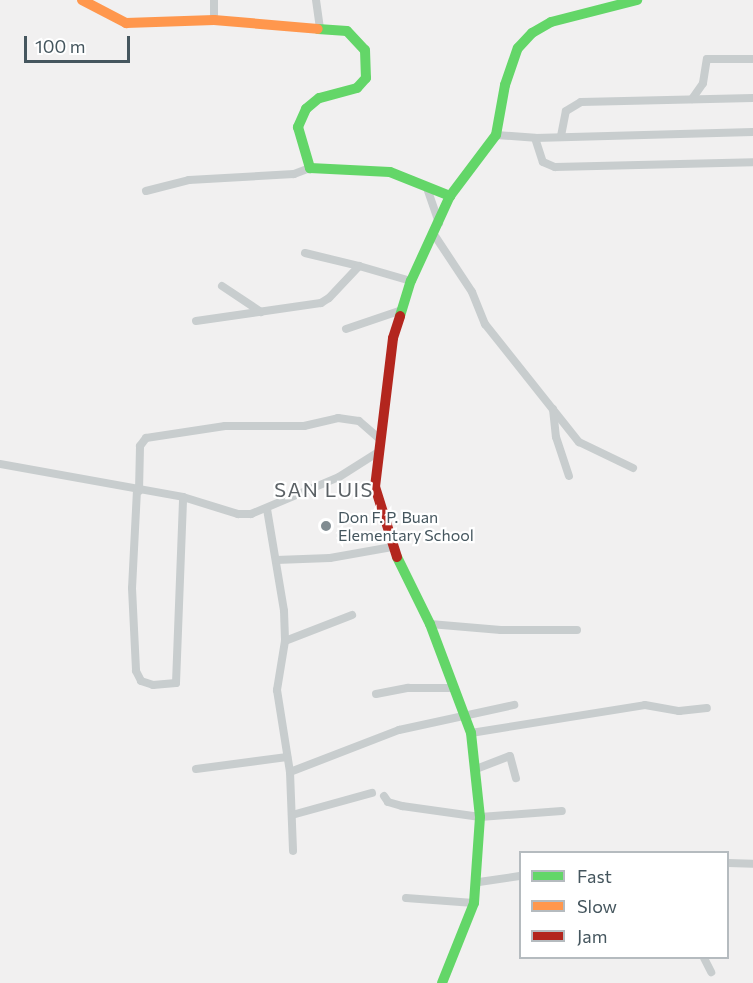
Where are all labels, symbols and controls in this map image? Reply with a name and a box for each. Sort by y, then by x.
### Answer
scale bar [27,24,134,62]
text: 100 m [35,35,85,57]
district label: SAN LUIS [274,477,374,501]
place label: Don F. P. Buan Elementary School [338,507,474,545]
marker: Don F. P. Buan Elementary School [319,519,333,533]
legend [519,851,729,959]
text: Fast [577,865,612,887]
text: Slow [577,895,617,917]
text: Jam [577,925,607,947]

